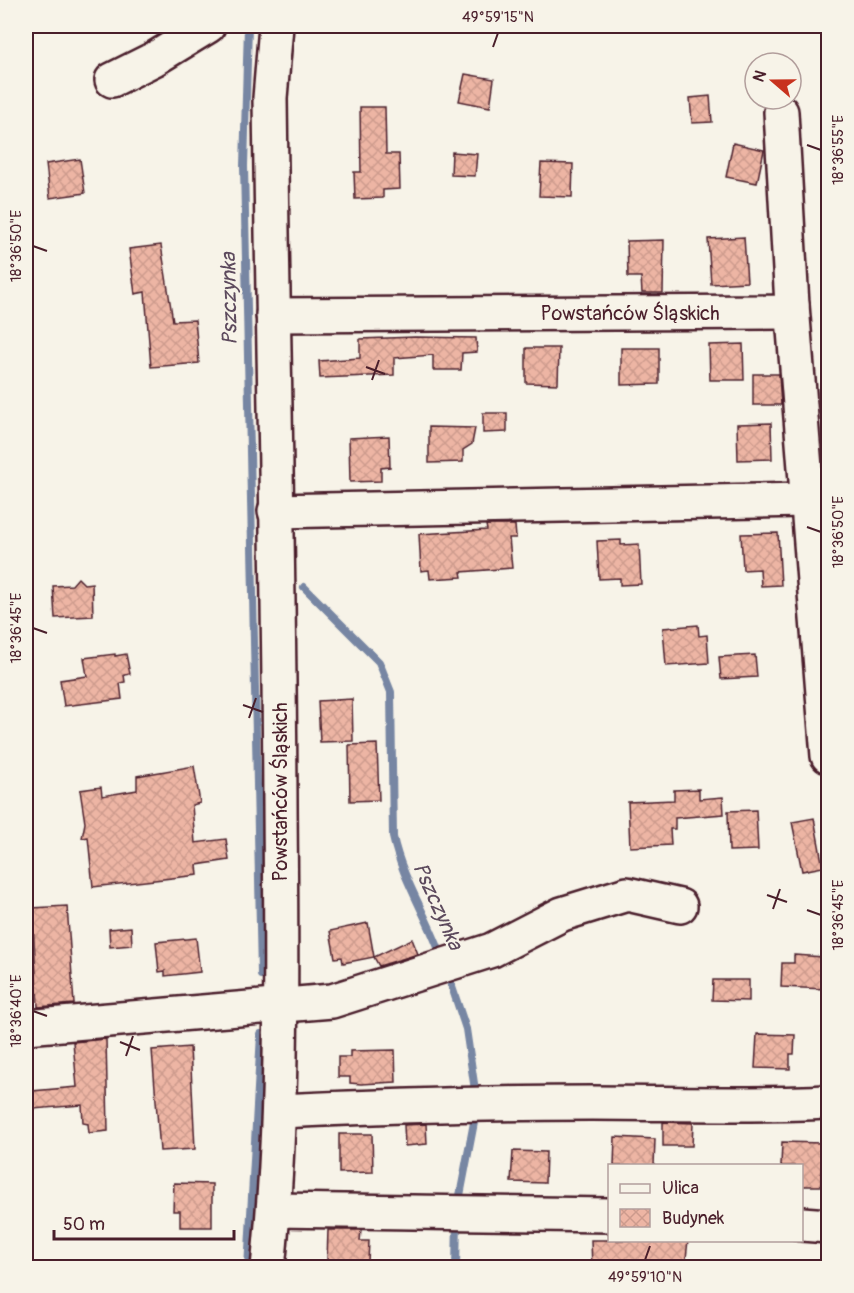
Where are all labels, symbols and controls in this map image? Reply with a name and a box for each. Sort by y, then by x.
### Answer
text: 49°59'15"N [462,8,534,27]
north arrow [743,51,803,111]
text: N [749,68,771,85]
text: 18°36'55"E [829,115,848,185]
text: 18°36'50"E [7,210,26,282]
water label: Pszczynka [215,251,244,346]
street label: Powstańców Śląskich [540,301,720,326]
text: 18°36'50"E [829,496,848,568]
text: 18°36'45"E [7,592,26,663]
street label: Powstańców Śląskich [268,702,293,882]
water label: Pszczynka [406,858,469,955]
text: 18°36'45"E [829,879,848,950]
text: 18°36'40"E [7,974,26,1047]
legend [608,1164,803,1242]
text: Ulica [662,1177,699,1200]
scale bar [54,1203,234,1241]
text: Budynek [662,1207,725,1230]
text: 50 m [63,1213,105,1236]
text: 49°59'10"N [608,1268,682,1287]

